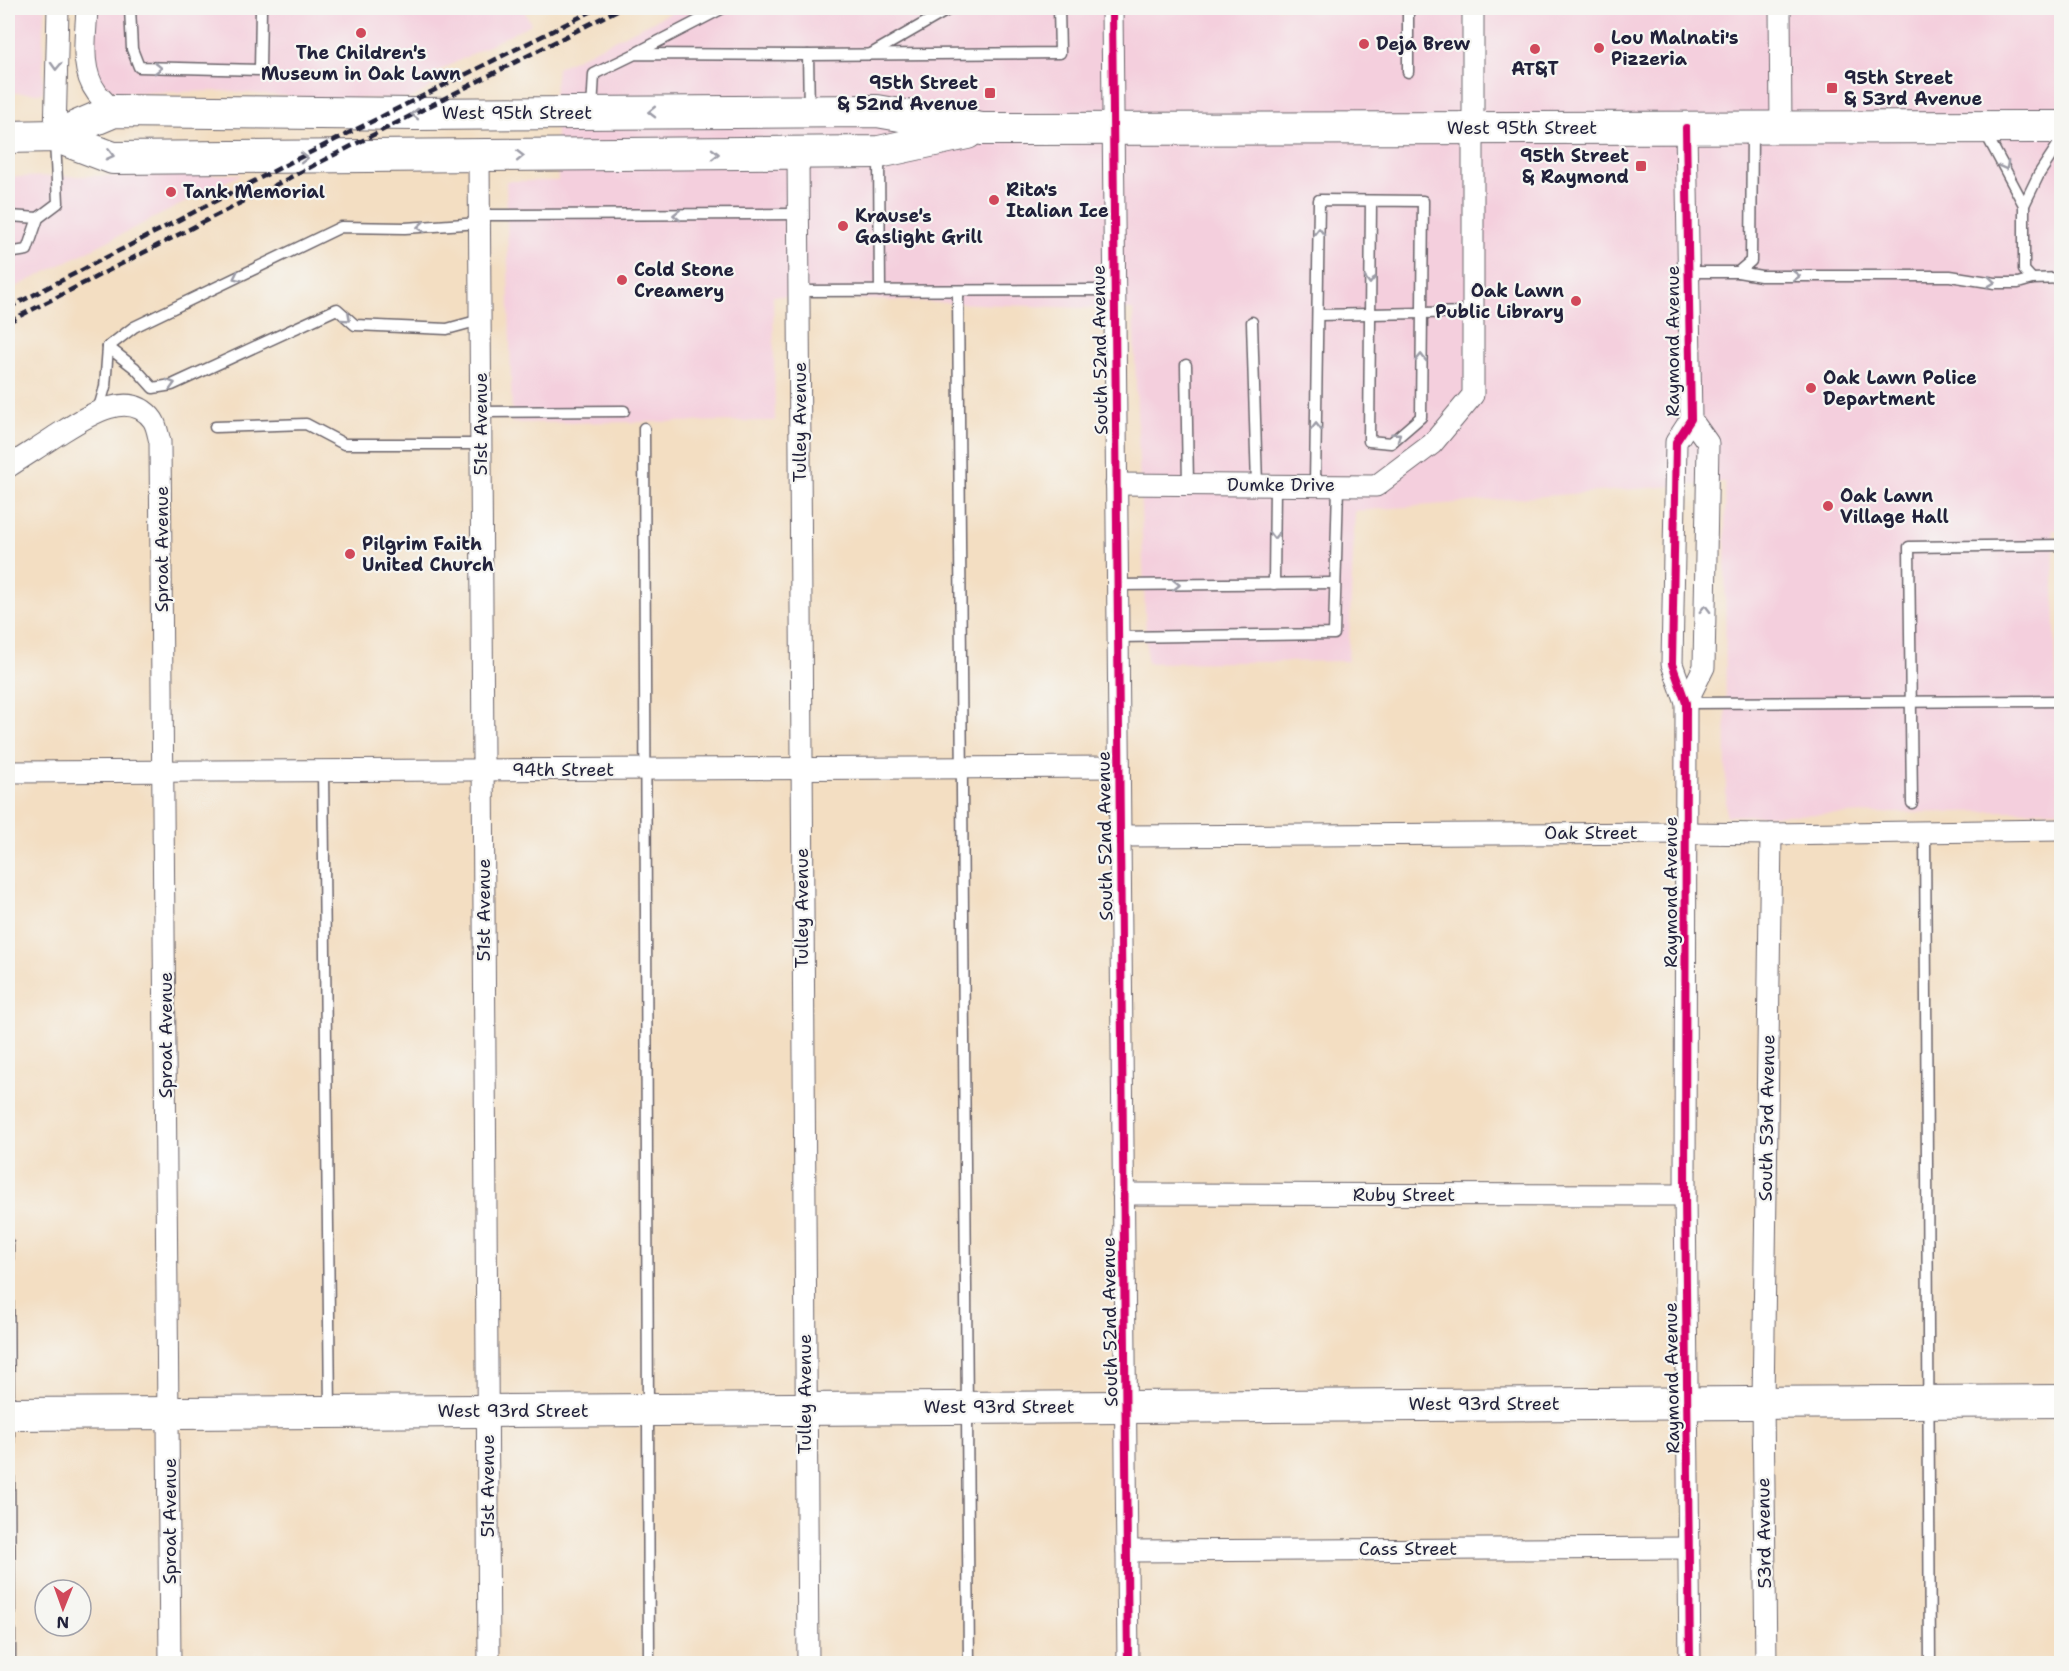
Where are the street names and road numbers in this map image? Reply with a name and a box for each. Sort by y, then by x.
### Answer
street label: West 95th Street [442,101,592,125]
street label: West 95th Street [1447,116,1597,140]
street label: South 52nd Avenue [1087,265,1113,435]
street label: Raymond Avenue [1661,265,1685,417]
street label: Tulley Avenue [788,362,812,482]
street label: 51st Avenue [469,372,493,476]
street label: Dumke Drive [1227,473,1335,497]
street label: Sproat Avenue [150,486,174,612]
street label: South 52nd Avenue [1092,751,1118,921]
street label: 94th Street [512,758,614,782]
street label: Raymond Avenue [1659,816,1683,968]
street label: Oak Street [1544,821,1638,845]
street label: Tulley Avenue [790,848,814,968]
street label: 51st Avenue [472,858,496,962]
street label: Sproat Avenue [154,972,178,1098]
street label: South 53rd Avenue [1754,1034,1780,1202]
street label: Ruby Street [1353,1183,1455,1207]
street label: South 52nd Avenue [1097,1237,1123,1407]
street label: Raymond Avenue [1659,1302,1685,1454]
street label: Tulley Avenue [793,1334,817,1454]
street label: West 93rd Street [1408,1392,1560,1416]
street label: West 93rd Street [923,1395,1075,1419]
street label: West 93rd Street [437,1399,589,1423]
street label: 51st Avenue [476,1434,500,1538]
street label: Sproat Avenue [158,1458,182,1584]
street label: 53rd Avenue [1751,1477,1777,1589]
street label: Cass Street [1359,1537,1457,1561]

